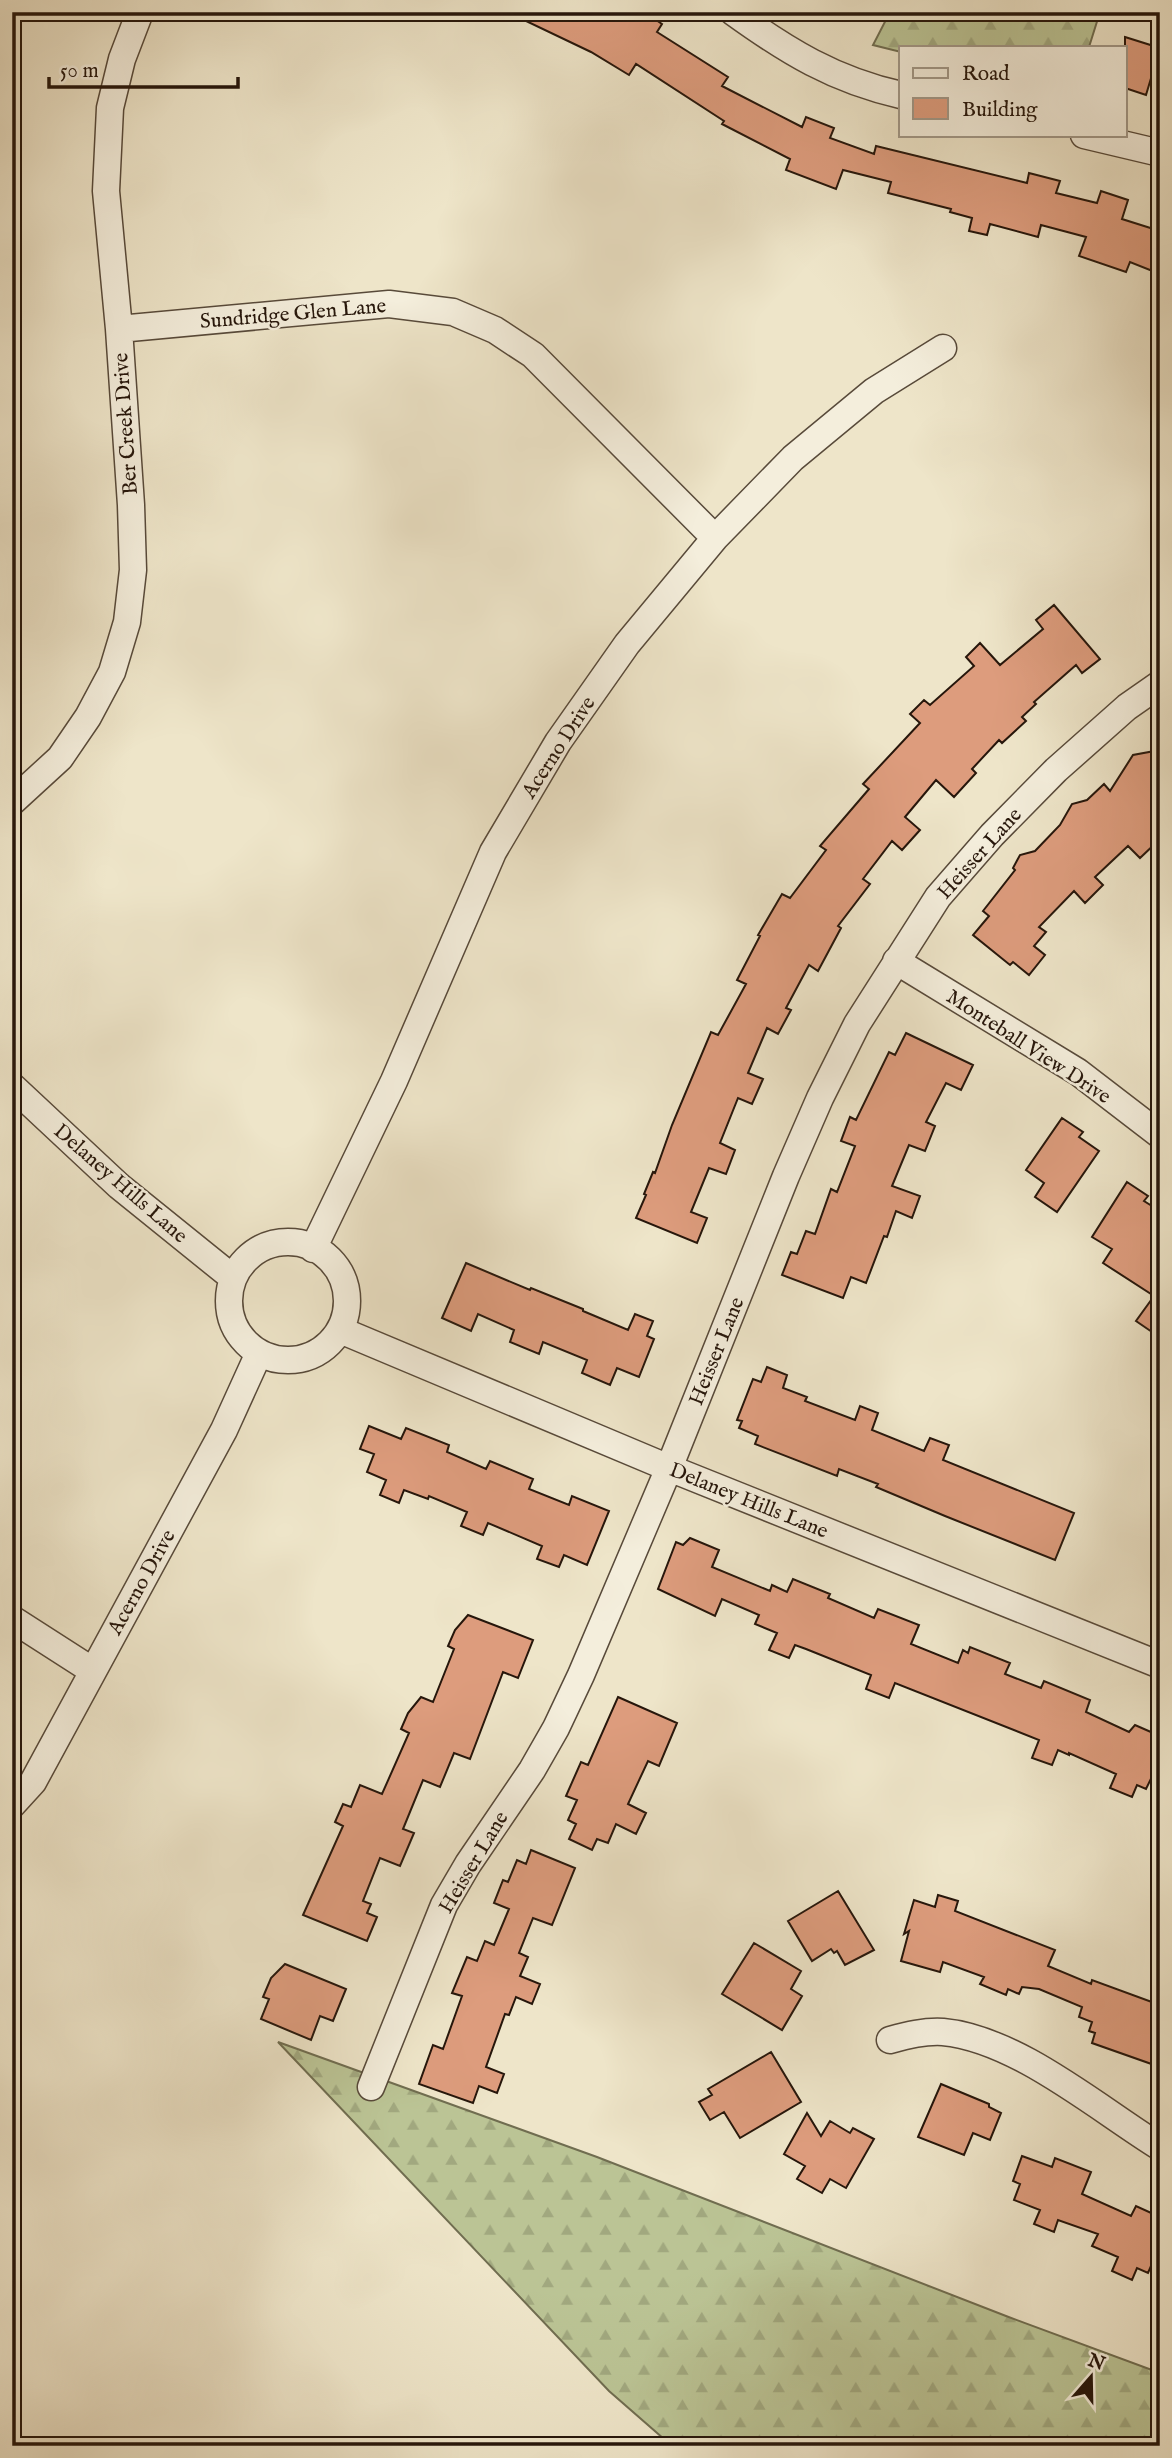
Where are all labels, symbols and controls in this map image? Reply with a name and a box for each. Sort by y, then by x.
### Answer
scale bar [49,46,238,90]
legend [899,46,1126,136]
text: 50 m [60,58,99,85]
text: Road [962,61,1010,88]
text: Building [962,97,1038,124]
street label: Sundridge Glen Lane [199,293,388,336]
street label: Ber Creek Drive [108,352,145,496]
street label: Acerno Drive [516,691,603,805]
street label: Heisser Lane [932,802,1029,906]
street label: Monteball View Drive [941,984,1116,1111]
street label: Delaney Hills Lane [47,1118,193,1250]
street label: Heisser Lane [683,1293,751,1410]
street label: Delaney Hills Lane [665,1457,832,1546]
street label: Acerno Drive [102,1525,183,1641]
street label: Heisser Lane [433,1806,516,1919]
north arrow [1056,2342,1126,2412]
text: N [1083,2348,1108,2377]

